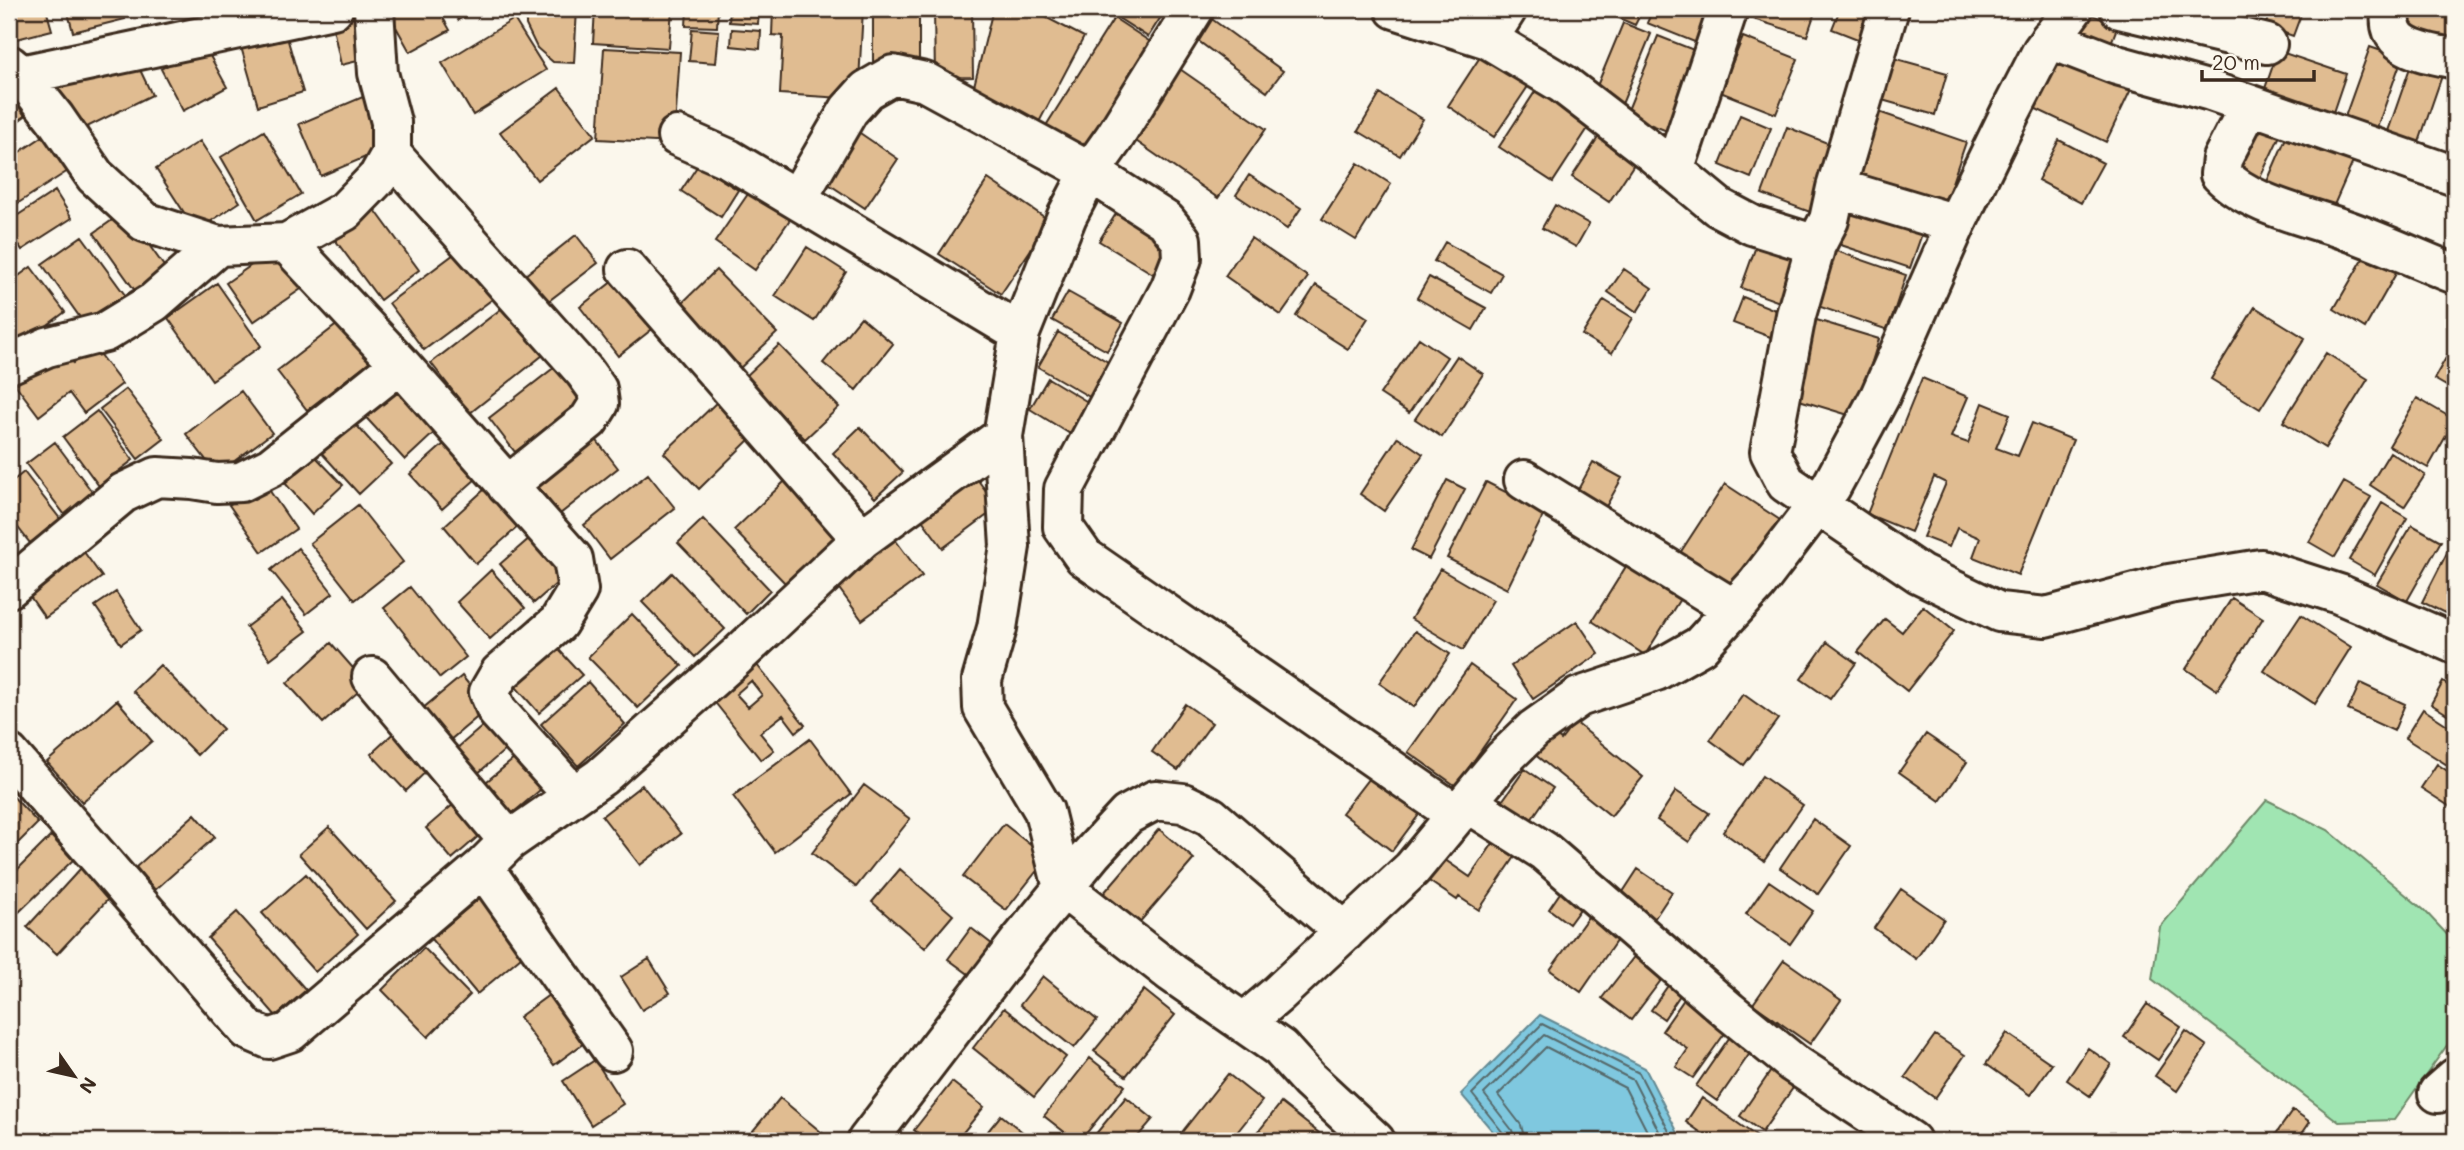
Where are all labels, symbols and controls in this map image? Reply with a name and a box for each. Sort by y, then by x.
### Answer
scale bar [2202,38,2314,82]
text: 20 m [2212,48,2260,75]
north arrow [38,1042,108,1112]
text: N [74,1073,103,1099]

